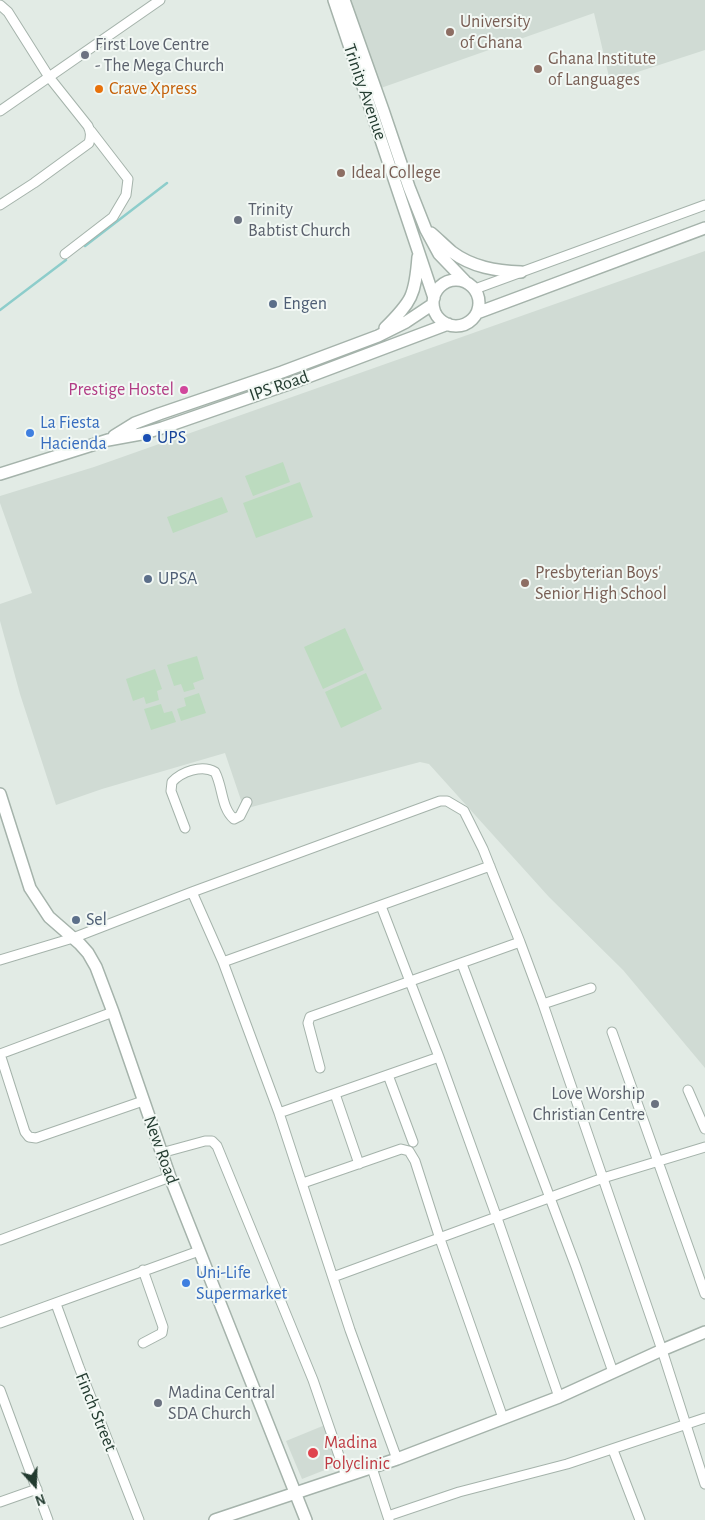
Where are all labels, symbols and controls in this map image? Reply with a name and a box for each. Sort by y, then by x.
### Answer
place label: University of Ghana [460,11,530,54]
marker: University of Ghana [444,26,456,38]
place label: First Love Centre - The Mega Church [95,34,224,76]
street label: Trinity Avenue [338,41,392,143]
place label: Ghana Institute of Languages [548,48,656,90]
marker: First Love Centre - The Mega Church [79,49,91,61]
marker: Ghana Institute of Languages [532,63,544,75]
place label: Crave Xpress [109,78,197,100]
marker: Crave Xpress [93,83,105,95]
place label: Ideal College [351,162,441,184]
marker: Ideal College [335,167,347,179]
place label: Trinity Babtist Church [248,199,351,242]
marker: Trinity Babtist Church [232,214,244,226]
place label: Engen [283,293,327,315]
marker: Engen [267,298,279,310]
street label: IPS Road [246,366,312,406]
place label: Prestige Hostel [68,379,174,401]
marker: Prestige Hostel [178,384,190,396]
place label: La Fiesta Hacienda [40,412,107,454]
marker: La Fiesta Hacienda [24,427,36,439]
place label: UPS [157,427,186,449]
marker: UPS [141,432,153,444]
place label: Presbyterian Boys' Senior High School [535,562,667,604]
place label: UPSA [158,568,198,590]
marker: UPSA [142,573,154,585]
marker: Presbyterian Boys' Senior High School [519,577,531,589]
place label: Sel [86,909,107,931]
marker: Sel [70,914,82,926]
place label: Love Worship Christian Centre [533,1083,645,1126]
marker: Love Worship Christian Centre [649,1098,661,1110]
street label: New Road [139,1113,183,1187]
place label: Uni-Life Supermarket [196,1262,287,1304]
marker: Uni-Life Supermarket [180,1277,192,1289]
street label: Finch Street [70,1369,122,1455]
place label: Madina Central SDA Church [168,1382,275,1425]
marker: Madina Central SDA Church [152,1397,164,1409]
place label: Madina Polyclinic [324,1432,390,1475]
marker: Madina Polyclinic [306,1446,320,1460]
north arrow [10,1460,60,1510]
text: N [33,1491,47,1507]

